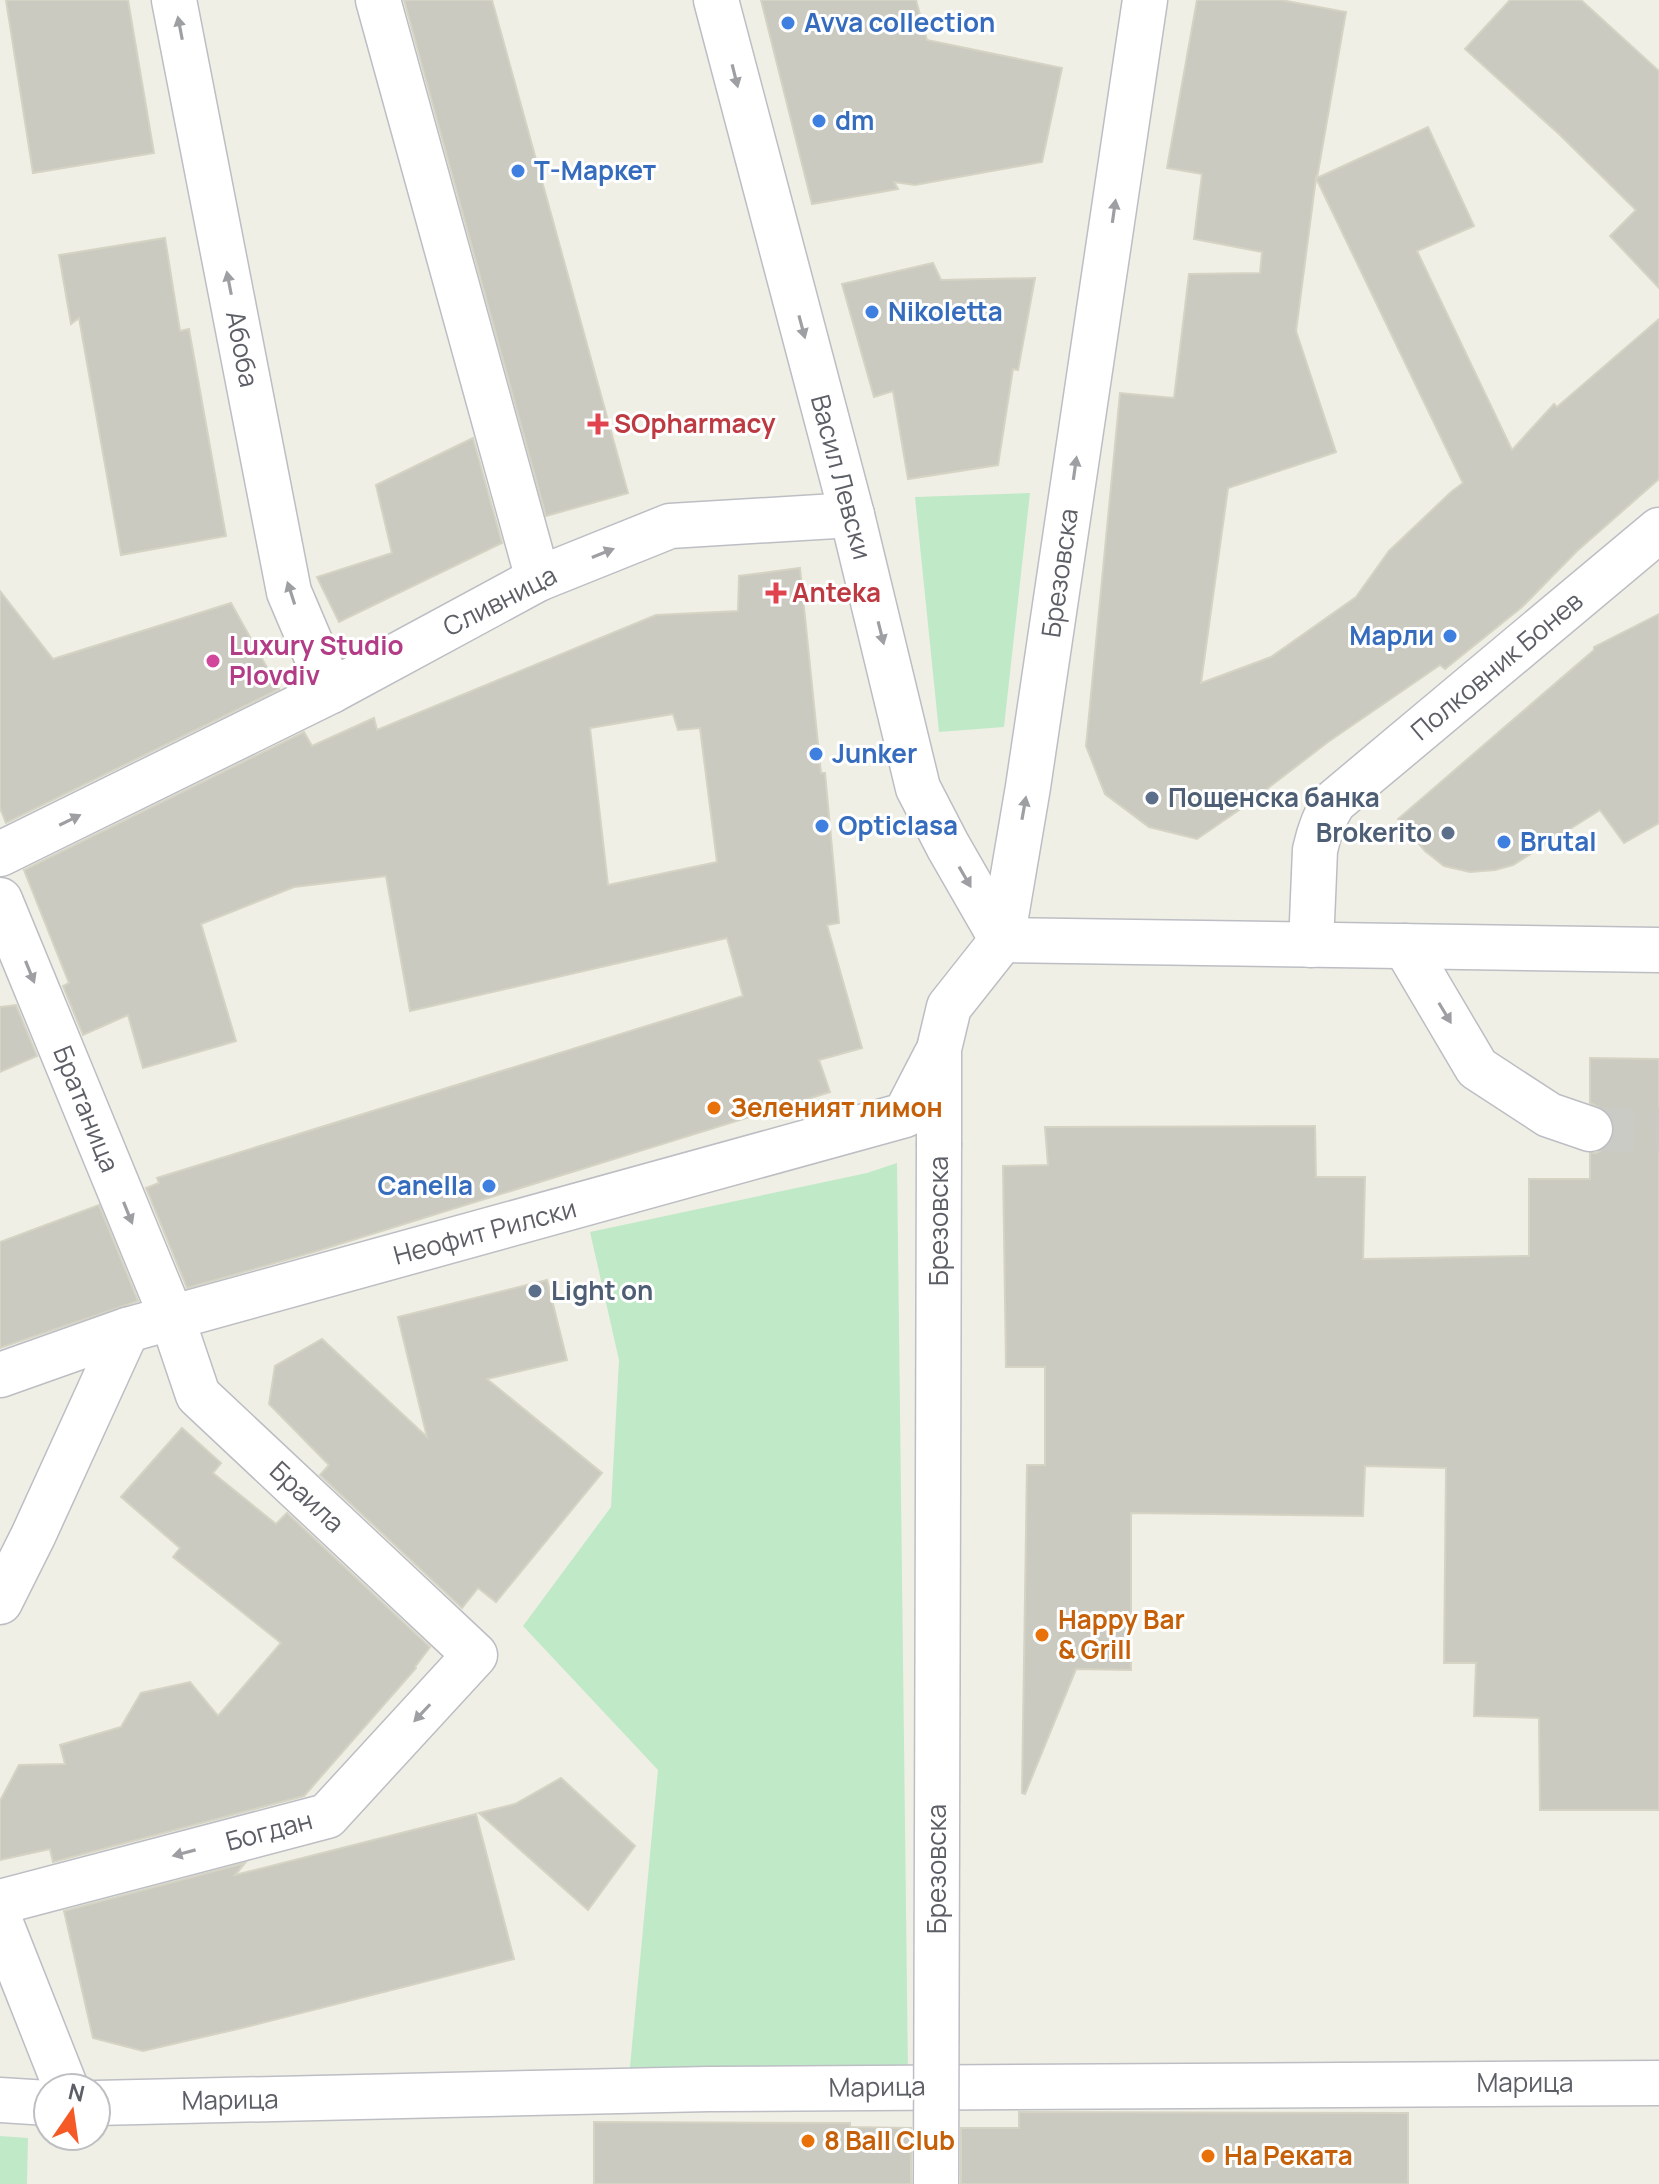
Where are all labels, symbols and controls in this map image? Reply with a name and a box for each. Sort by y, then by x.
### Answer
place label: Avva collection [804,4,995,40]
marker: Avva collection [779,14,797,32]
one-way arrow [173,15,185,40]
one-way arrow [730,63,742,88]
place label: dm [835,102,874,138]
marker: dm [810,112,828,130]
place label: Т-Маркет [534,152,657,188]
marker: Т-Маркет [509,162,527,180]
one-way arrow [1108,198,1120,223]
one-way arrow [223,271,235,296]
place label: Nikoletta [888,293,1003,329]
marker: Nikoletta [863,303,881,321]
street label: Абоба [218,308,268,390]
one-way arrow [796,314,808,339]
street label: Васил Левски [803,390,881,563]
place label: SOpharmacy [614,405,776,441]
marker: SOpharmacy [589,415,607,433]
one-way arrow [1069,455,1082,480]
street label: Брезовска [1032,506,1086,640]
one-way arrow [591,546,615,559]
street label: Сливница [437,556,562,644]
place label: Anteka [792,574,881,610]
one-way arrow [284,581,297,605]
street label: Полковник Бонев [1403,583,1590,748]
marker: Anteka [767,584,785,602]
place label: Марли [1349,617,1434,653]
one-way arrow [875,620,887,645]
place label: Luxury Studio Plovdiv [229,627,404,693]
marker: Марли [1441,627,1459,645]
marker: Luxury Studio Plovdiv [204,652,222,670]
place label: Junker [832,735,917,771]
marker: Junker [807,745,825,763]
place label: Пощенска банка [1168,779,1380,815]
marker: Пощенска банка [1143,789,1161,807]
one-way arrow [1019,795,1031,820]
place label: Opticlasa [838,807,958,843]
one-way arrow [59,813,82,826]
place label: Brokerito [1316,814,1432,850]
marker: Opticlasa [813,817,831,835]
place label: Brutal [1520,823,1597,859]
marker: Brokerito [1439,824,1457,842]
marker: Brutal [1495,833,1513,851]
one-way arrow [958,865,972,888]
one-way arrow [23,960,36,984]
one-way arrow [1437,1002,1451,1024]
street label: Братаница [45,1040,129,1177]
place label: Зеленият лимон [730,1089,943,1125]
marker: Зеленият лимон [705,1099,723,1117]
street label: Брезовска [920,1156,956,1286]
place label: Canella [378,1167,473,1203]
marker: Canella [480,1177,498,1195]
street label: Неофит Рилски [389,1189,580,1273]
one-way arrow [122,1201,135,1225]
place label: Light on [551,1272,653,1308]
marker: Light on [526,1282,544,1300]
street label: Браила [263,1452,353,1540]
place label: Happy Bar & Grill [1058,1601,1185,1667]
marker: Happy Bar & Grill [1033,1626,1051,1644]
one-way arrow [413,1703,431,1722]
street label: Богдан [221,1801,316,1859]
street label: Брезовска [918,1804,954,1934]
one-way arrow [172,1848,197,1860]
street label: Марица [1477,2064,1573,2100]
street label: Марица [828,2067,926,2105]
north arrow [32,2072,112,2152]
text: N [65,2076,88,2109]
street label: Марица [181,2080,279,2118]
place label: 8 Ball Club [824,2122,955,2158]
marker: 8 Ball Club [799,2132,817,2150]
place label: На Реката [1224,2137,1353,2173]
marker: На Реката [1199,2147,1217,2165]

